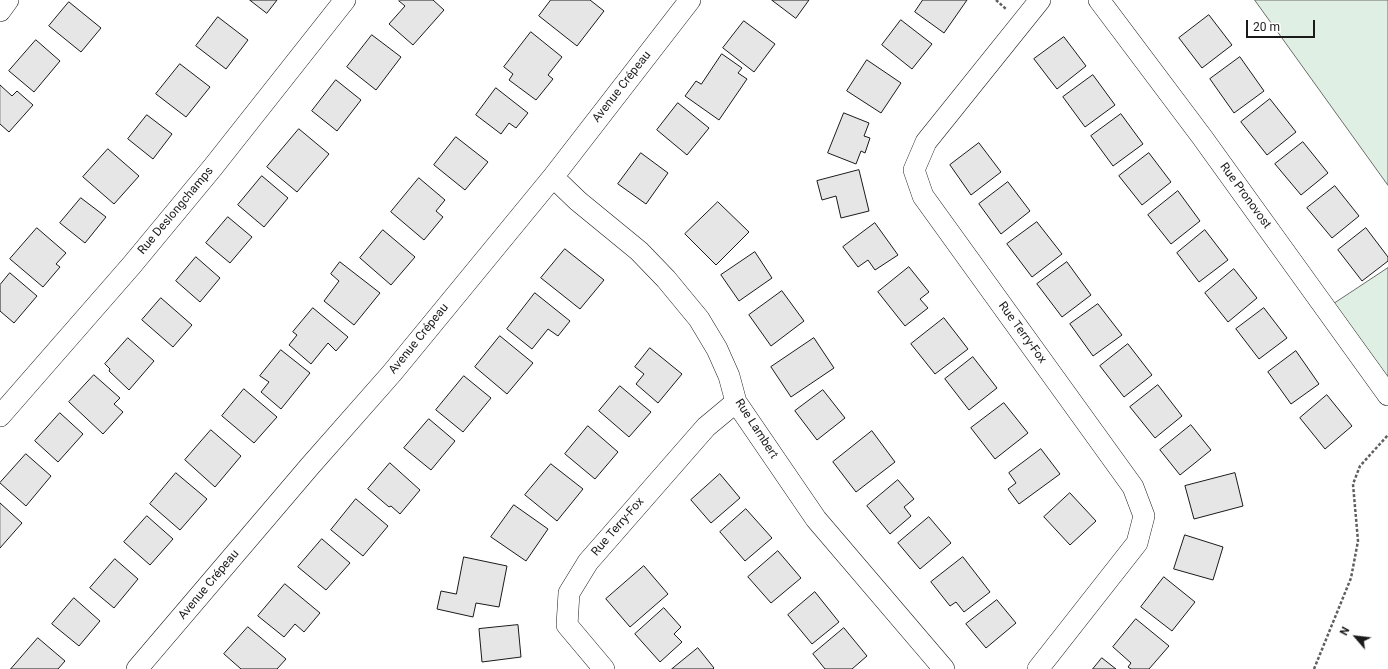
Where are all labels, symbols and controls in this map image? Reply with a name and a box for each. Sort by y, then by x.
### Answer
scale bar [1248,12,1317,38]
text: 20 m [1253,20,1280,34]
street label: Avenue Crépeau [590,48,654,126]
street label: Rue Pronovost [1216,160,1274,232]
street label: Rue Deslongchamps [135,164,217,258]
street label: Rue Terry-Fox [995,299,1049,367]
street label: Avenue Crépeau [386,301,452,377]
street label: Rue Lambert [731,396,781,462]
street label: Rue Terry-Fox [589,495,647,559]
street label: Avenue Crépeau [176,547,242,623]
north arrow [1336,617,1376,657]
text: N [1337,625,1353,638]

